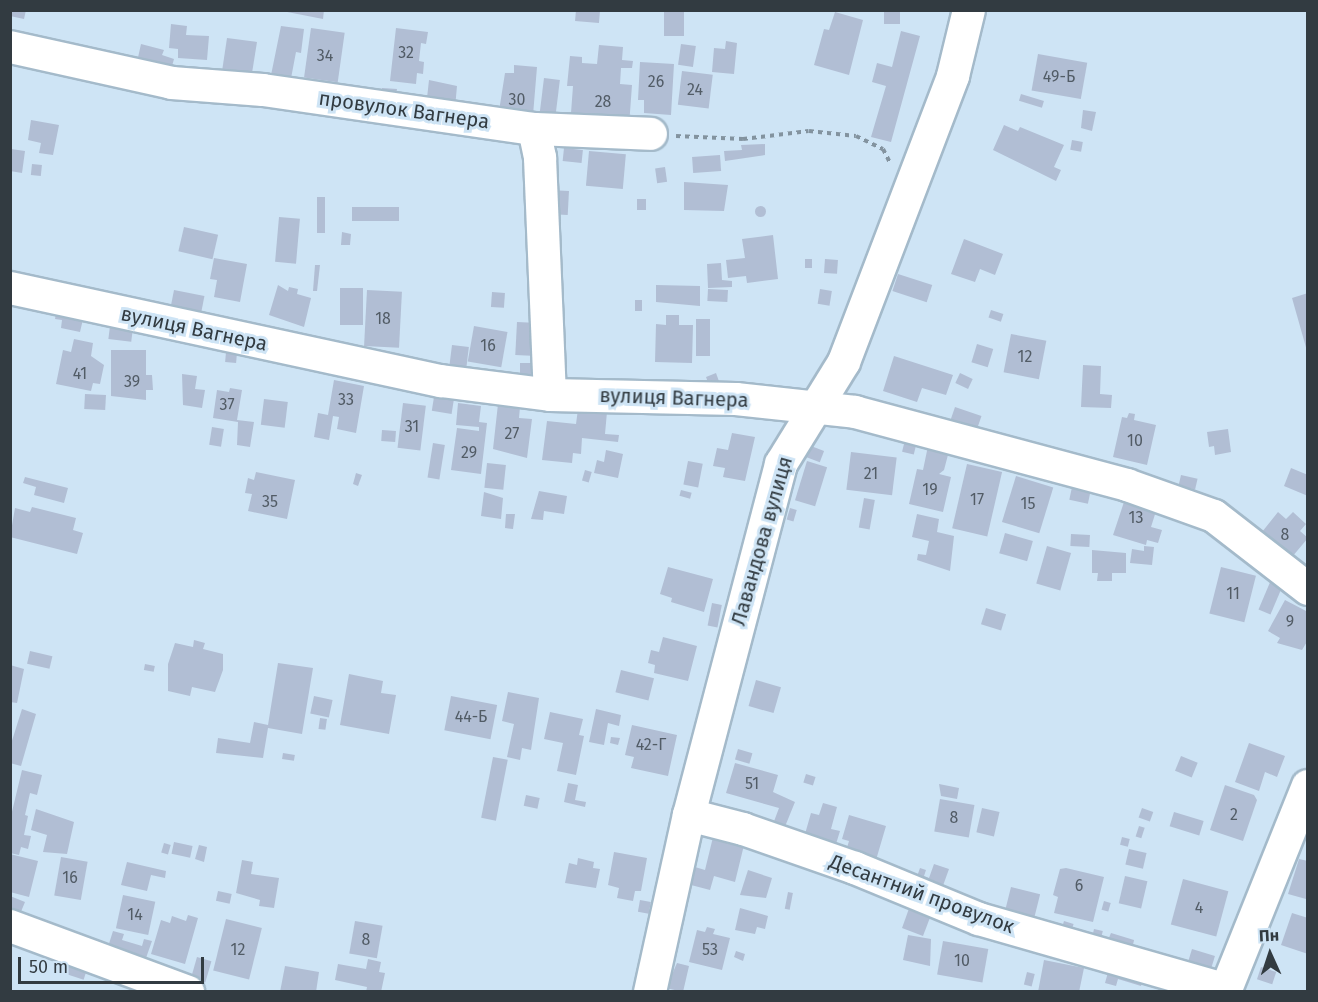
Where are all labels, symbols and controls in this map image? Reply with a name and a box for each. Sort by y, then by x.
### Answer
house number: 32 [398,43,414,63]
house number: 34 [317,46,333,66]
house number: 49-Б [1043,67,1075,87]
house number: 26 [648,72,664,92]
house number: 24 [687,80,703,100]
street label: провулок Вагнера [317,86,491,134]
house number: 30 [509,90,525,110]
house number: 28 [595,92,611,112]
street label: вулиця Вагнера [119,302,269,356]
house number: 18 [375,309,391,329]
house number: 16 [480,336,496,356]
house number: 12 [1018,347,1032,367]
house number: 41 [73,364,87,384]
house number: 39 [124,372,140,392]
street label: вулиця Вагнера [599,383,749,413]
house number: 33 [338,390,354,410]
house number: 37 [219,395,235,415]
house number: 31 [405,417,419,437]
house number: 27 [505,424,519,444]
house number: 10 [1127,431,1143,451]
house number: 29 [461,443,477,463]
street label: Лавандова вулиця [726,454,798,628]
house number: 21 [864,464,878,484]
house number: 19 [922,480,938,500]
house number: 17 [970,490,984,510]
house number: 35 [262,492,278,512]
house number: 15 [1021,494,1035,514]
house number: 13 [1129,508,1143,528]
house number: 8 [1281,525,1289,545]
house number: 11 [1226,584,1240,604]
house number: 9 [1286,612,1294,632]
house number: 44-Б [455,707,487,727]
house number: 42-Г [636,735,666,755]
house number: 51 [745,774,759,794]
house number: 2 [1230,805,1238,825]
house number: 8 [950,808,958,828]
street label: Десантний провулок [826,849,1018,939]
house number: 16 [62,868,78,888]
house number: 6 [1075,876,1083,896]
house number: 4 [1195,898,1203,918]
house number: 14 [127,905,143,925]
north arrow [1240,924,1300,984]
text: Пн [1259,926,1280,946]
house number: 8 [362,930,370,950]
house number: 12 [231,940,245,960]
house number: 53 [702,940,718,960]
scale bar [21,945,207,983]
house number: 10 [954,951,970,971]
text: 50 m [29,956,68,978]

